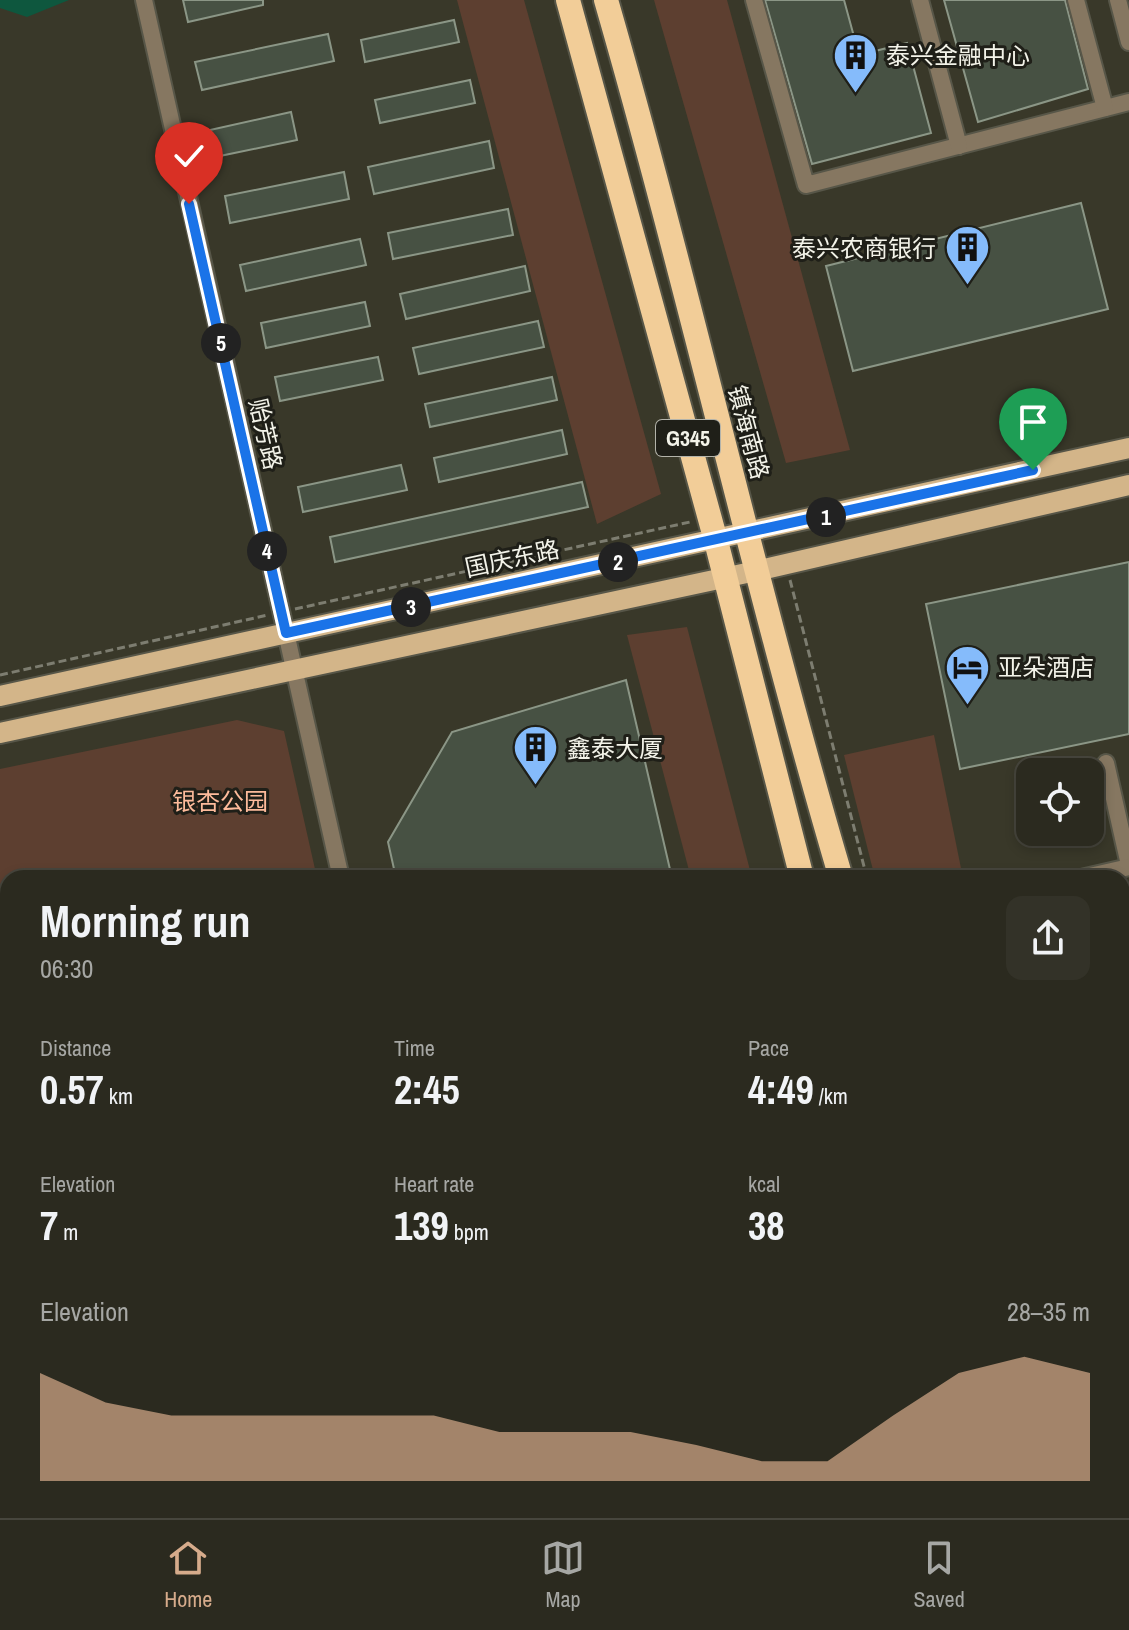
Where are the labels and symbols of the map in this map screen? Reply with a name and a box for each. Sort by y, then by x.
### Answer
building icon: 泰兴金融中心 [831,31,879,94]
place label: 泰兴金融中心 [886,39,1030,71]
pin [155,122,223,204]
building icon: 泰兴农商银行 [943,224,991,287]
place label: 泰兴农商银行 [792,232,936,264]
pin: 5 [201,323,241,363]
street label: 镇海南路 [721,381,777,483]
pin [999,388,1067,470]
street label: 贻芳路 [242,395,290,473]
road number: G345 [656,420,720,456]
pin: 1 [806,497,846,537]
pin: 4 [247,531,287,571]
street label: 国庆东路 [462,532,562,584]
pin: 2 [598,542,638,582]
pin: 3 [391,587,431,627]
hotel icon: 亚朵酒店 [943,643,991,706]
place label: 亚朵酒店 [998,651,1094,683]
building icon: 鑫泰大厦 [512,724,560,787]
place label: 鑫泰大厦 [567,732,663,764]
park label: 银杏公园 [172,785,268,817]

